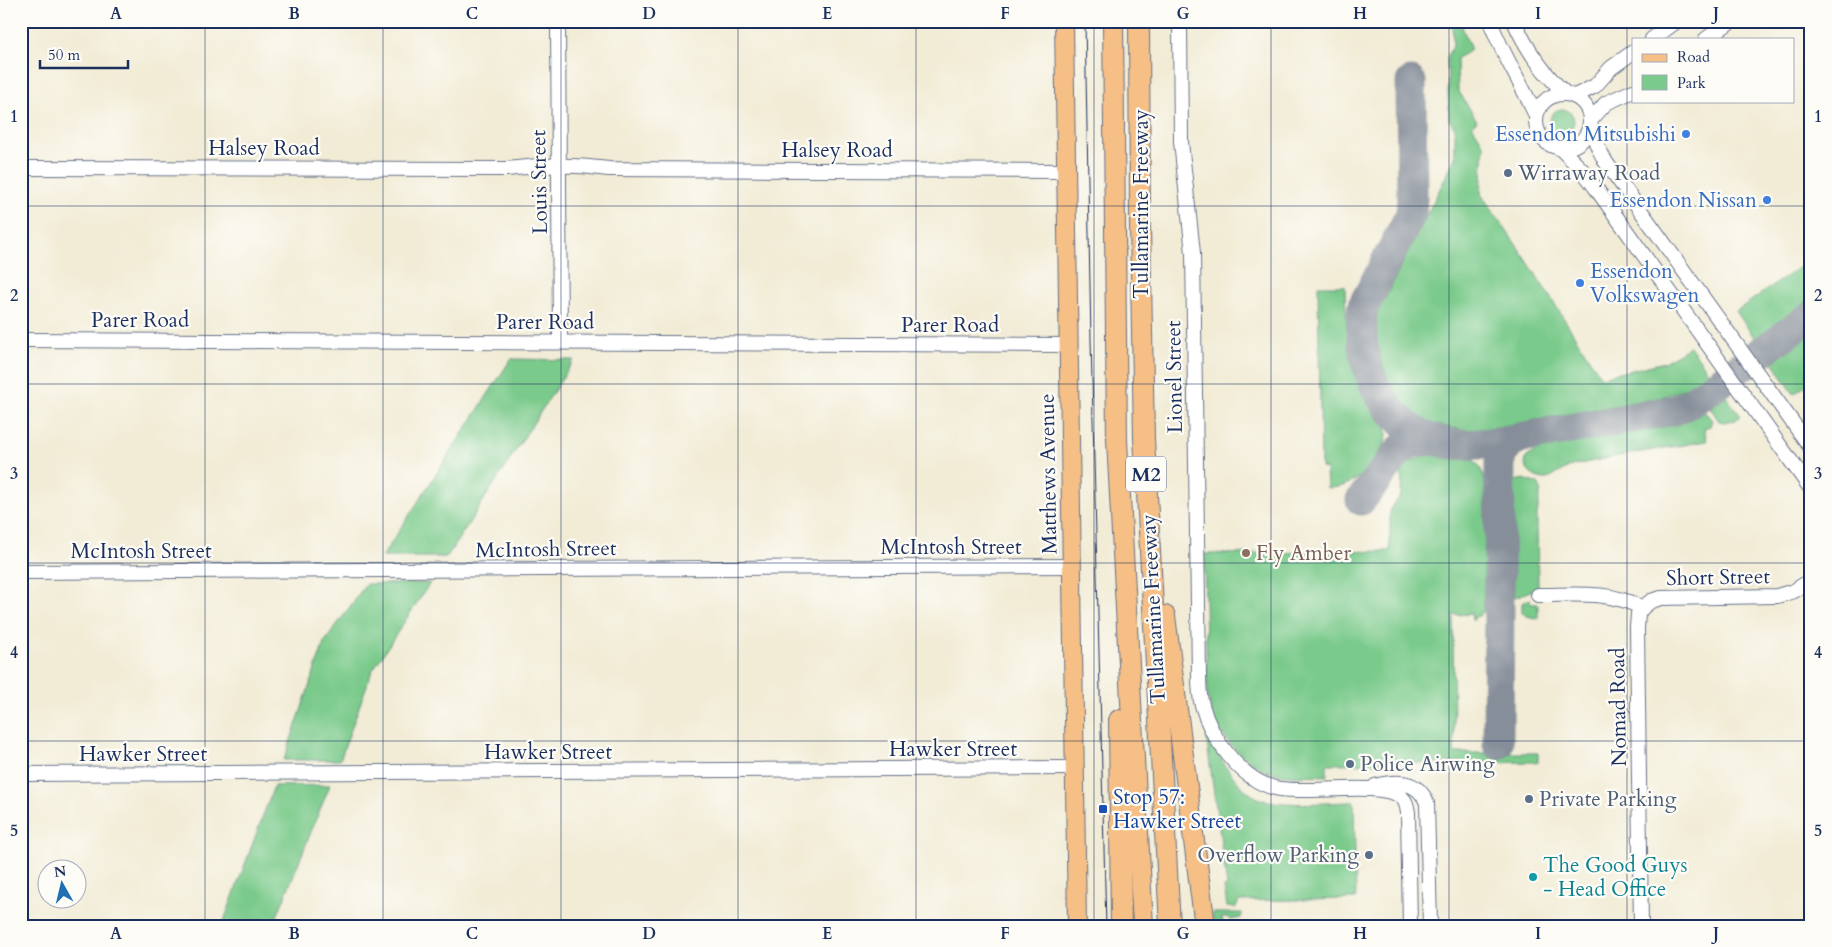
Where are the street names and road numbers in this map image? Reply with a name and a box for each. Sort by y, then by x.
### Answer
street label: Tullamarine Freeway [1127,109,1156,299]
street label: Louis Street [524,129,555,235]
street label: Halsey Road [208,134,320,163]
street label: Halsey Road [781,136,893,165]
street label: Parer Road [91,306,189,335]
street label: Parer Road [496,308,594,337]
street label: Parer Road [901,311,999,340]
street label: Lionel Street [1159,320,1190,434]
street label: Matthews Avenue [1033,393,1064,555]
road number: M2 [1126,456,1166,492]
street label: Tullamarine Freeway [1134,513,1173,705]
street label: McIntosh Street [880,533,1022,562]
street label: McIntosh Street [475,534,617,565]
street label: McIntosh Street [70,537,212,566]
street label: Short Street [1666,562,1771,593]
street label: Nomad Road [1603,647,1634,767]
street label: Hawker Street [889,735,1017,764]
street label: Hawker Street [484,738,612,767]
street label: Hawker Street [79,740,207,769]

